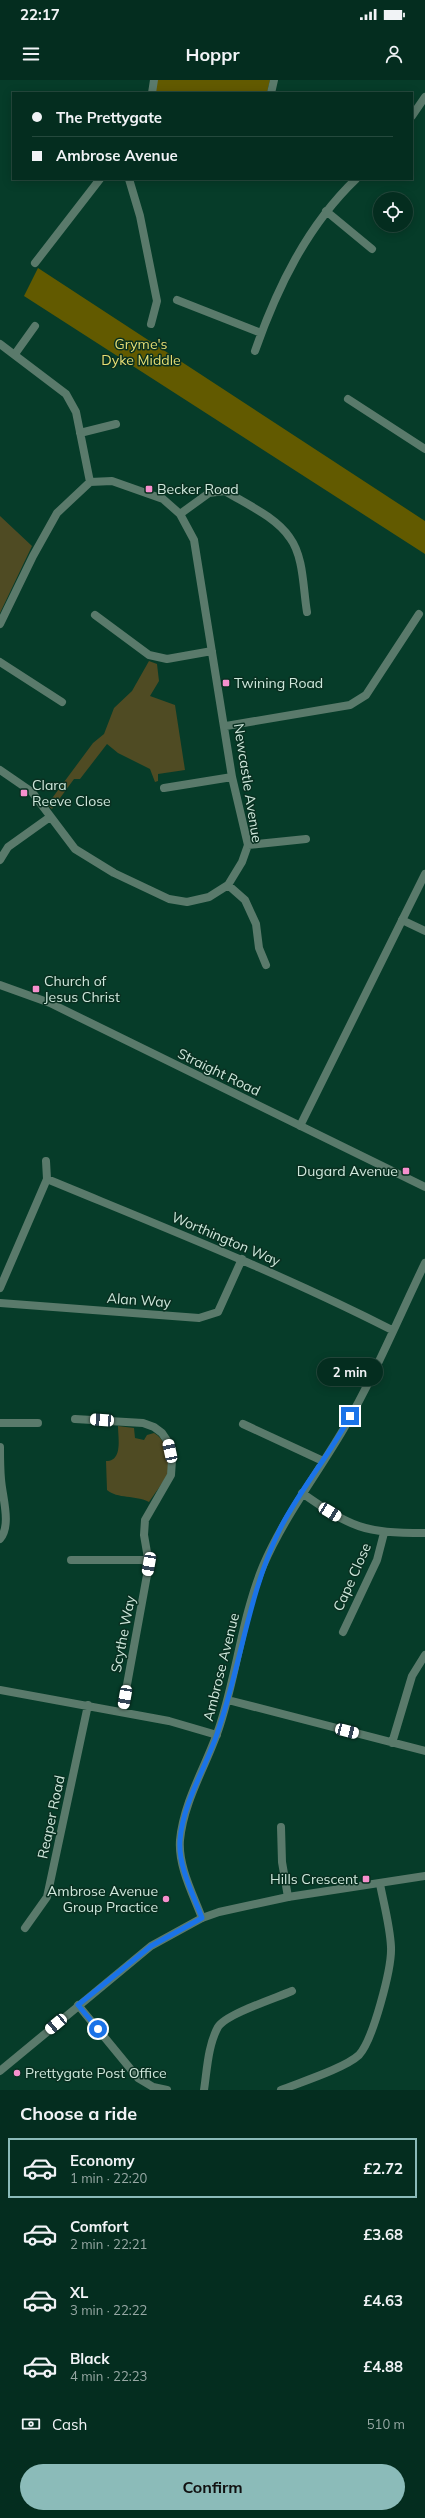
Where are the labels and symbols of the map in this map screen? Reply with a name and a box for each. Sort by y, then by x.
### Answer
park label: Gryme's Dyke Middle [101,335,181,369]
place label: Becker Road [157,480,239,498]
marker: Becker Road [144,484,154,494]
place label: Twining Road [234,674,323,692]
marker: Twining Road [221,678,231,688]
street label: Newcastle Avenue [230,722,266,844]
place label: Clara Reeve Close [32,776,111,810]
marker: Clara Reeve Close [19,788,29,798]
place label: Church of Jesus Christ [44,972,120,1006]
marker: Church of Jesus Christ [31,984,41,994]
street label: Straight Road [175,1044,263,1100]
place label: Dugard Avenue [297,1162,398,1180]
marker: Dugard Avenue [401,1166,411,1176]
street label: Worthington Way [169,1208,284,1270]
street label: Alan Way [106,1289,172,1311]
callout: 2 min [317,1358,383,1386]
route end [341,1407,359,1425]
car [90,1413,114,1427]
car [162,1438,178,1464]
car [317,1501,343,1523]
street label: Cape Close [329,1540,375,1614]
car [141,1551,157,1577]
street label: Scythe Way [107,1593,139,1674]
street label: Ambrose Avenue [199,1611,243,1723]
car [117,1684,133,1710]
car [334,1722,360,1740]
street label: Reaper Road [33,1774,69,1860]
place label: Hills Crescent [270,1870,358,1888]
marker: Hills Crescent [361,1874,371,1884]
place label: Ambrose Avenue Group Practice [47,1882,158,1916]
marker: Ambrose Avenue Group Practice [161,1894,171,1904]
car [43,2012,69,2036]
route start [89,2020,107,2038]
place label: Prettygate Post Office [25,2064,167,2082]
marker: Prettygate Post Office [12,2068,22,2078]

